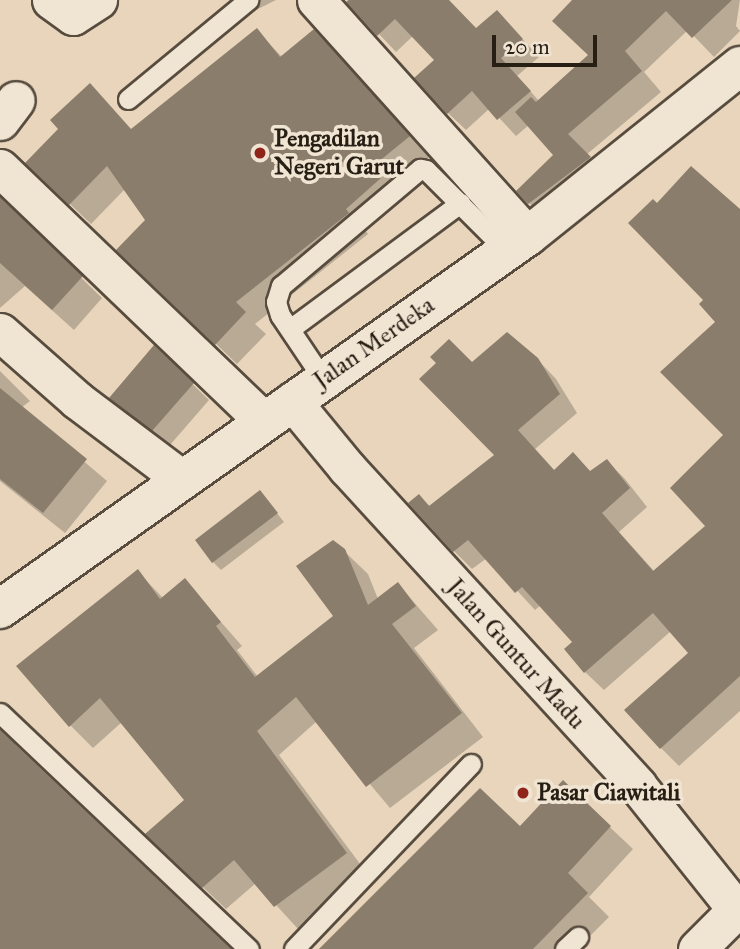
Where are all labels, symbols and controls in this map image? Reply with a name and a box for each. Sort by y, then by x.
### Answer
scale bar [495,21,600,65]
text: 20 m [505,34,550,60]
place label: Pengadilan Negeri Garut [274,125,404,181]
marker: Pengadilan Negeri Garut [252,145,268,161]
street label: Jalan Merdeka [308,291,440,395]
street label: Jalan Guntur Madu [441,573,591,735]
place label: Pasar Ciawitali [537,779,680,807]
marker: Pasar Ciawitali [515,785,531,801]

